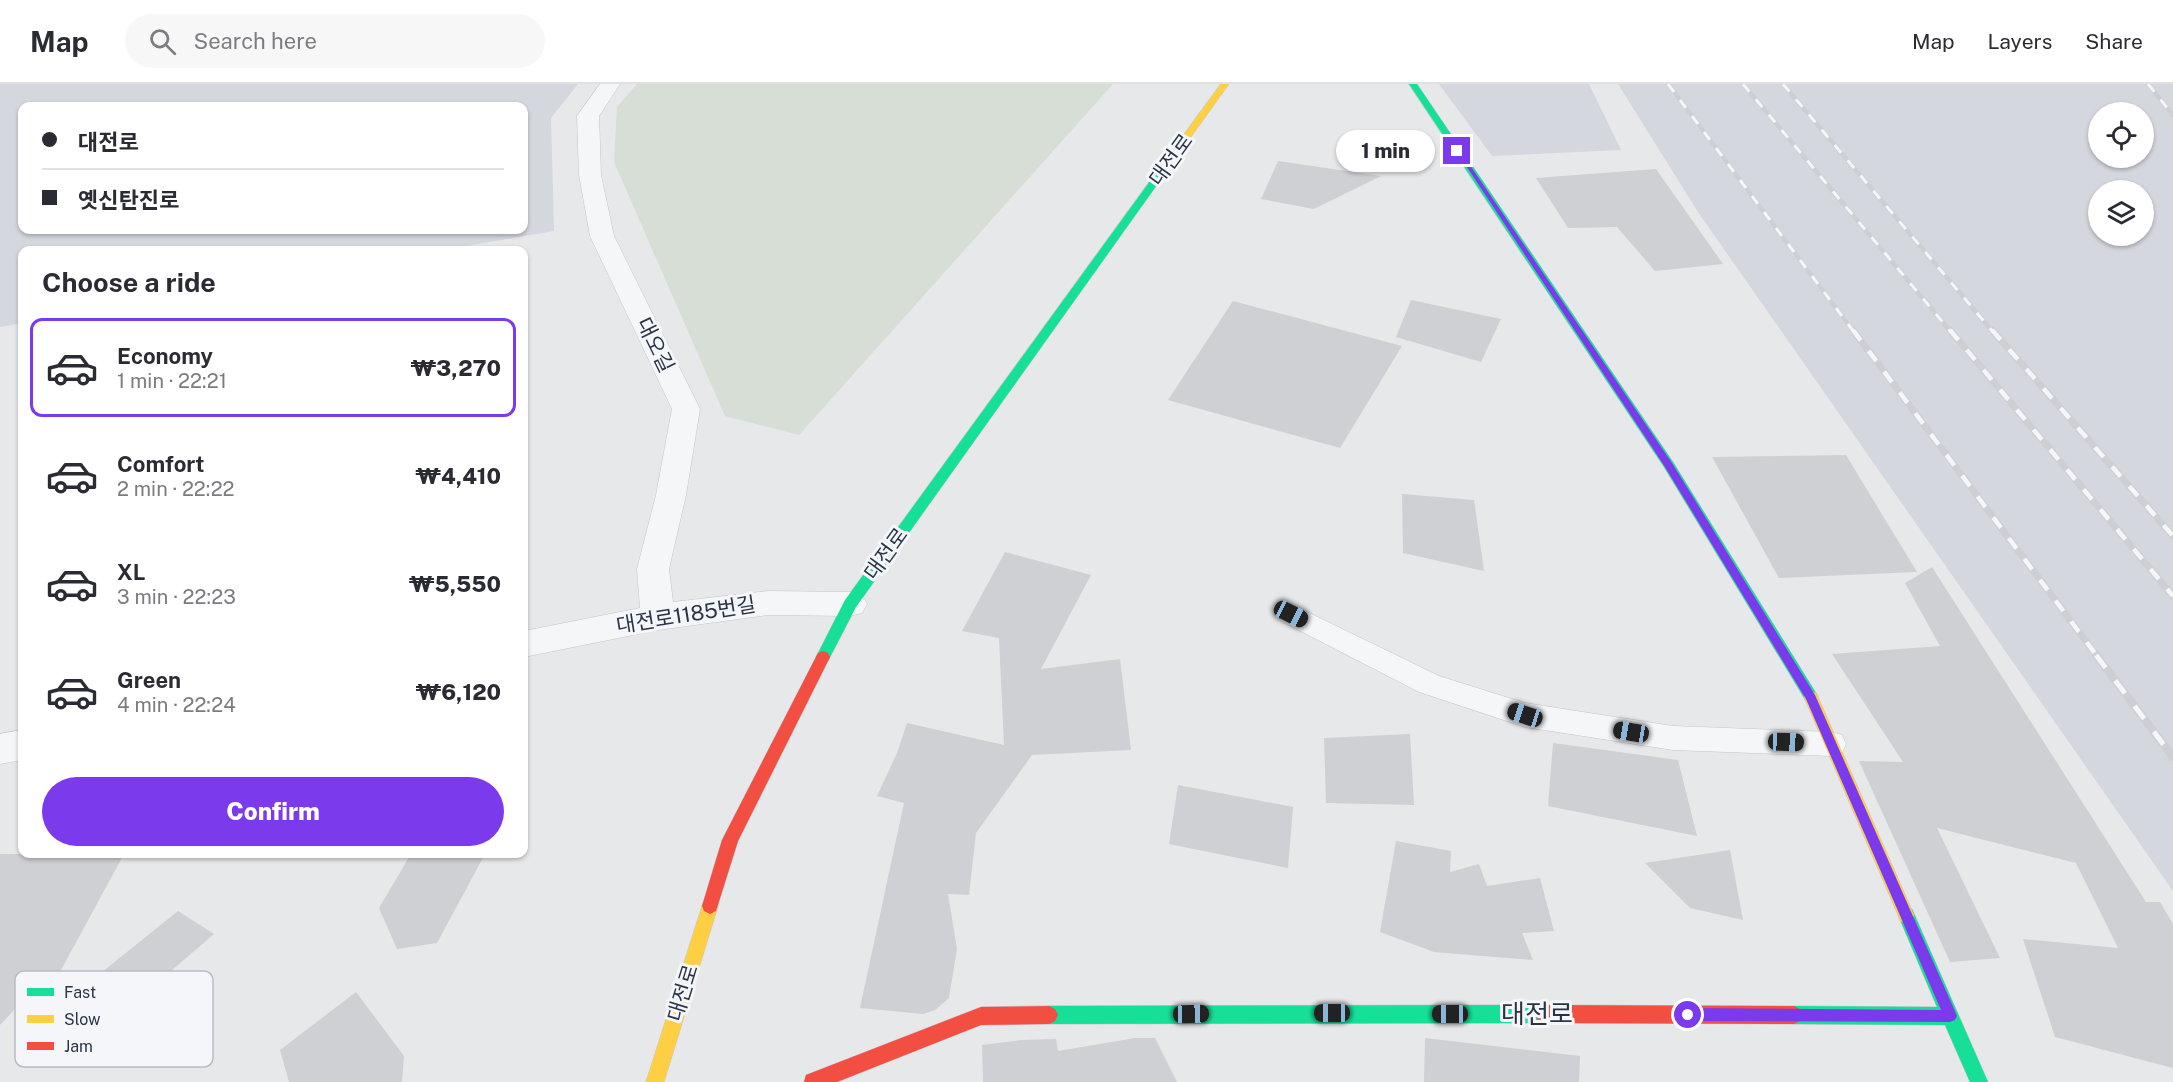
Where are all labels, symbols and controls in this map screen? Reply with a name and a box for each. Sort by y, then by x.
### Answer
search box [125,14,545,68]
text: Map [30,25,89,58]
icon: search [146,25,179,58]
text: Search here [194,28,317,54]
text: Map [1912,29,1955,54]
text: Layers [1988,29,2052,54]
text: Share [2085,29,2143,54]
map controls [2088,102,2154,246]
button: locate [2088,102,2154,168]
text: 대전로 [78,129,139,155]
street label: 대전로 [1143,129,1198,191]
callout: 1 min [1337,130,1436,172]
route end [1443,137,1470,164]
text: 1 min [1361,139,1410,163]
button: layers [2088,180,2154,246]
text: 옛신탄진로 [78,187,179,213]
text: Choose a ride [42,266,216,298]
street label: 대오길 [632,313,679,376]
icon: car [45,341,99,395]
text: Economy [117,343,213,369]
text: ₩3,270 [411,355,501,381]
text: 1 min · 22:21 [117,369,227,393]
icon: car [45,449,99,503]
text: Comfort [117,451,204,477]
text: ₩4,410 [416,463,501,489]
text: 2 min · 22:22 [117,477,234,501]
street label: 대전로 [858,523,913,585]
icon: car [45,557,99,611]
text: XL [117,559,145,585]
text: ₩5,550 [409,571,501,597]
text: 3 min · 22:23 [117,585,236,609]
street label: 대전로1185번길 [614,591,757,638]
car [1271,598,1311,630]
icon: car [45,665,99,719]
text: Green [117,667,181,693]
text: ₩6,120 [416,679,501,705]
text: 4 min · 22:24 [117,693,236,717]
car [1505,701,1545,729]
car [1612,720,1650,744]
car [1768,732,1804,752]
button: Confirm [42,777,504,846]
street label: 대전로 [662,961,703,1024]
legend [15,971,213,1067]
text: Fast [64,983,96,1002]
street label: 대전로 [1501,998,1573,1029]
route start [1674,1001,1701,1028]
car [1314,1004,1350,1022]
car [1173,1005,1209,1023]
car [1432,1005,1468,1023]
text: Slow [64,1010,101,1029]
text: Jam [64,1037,93,1056]

